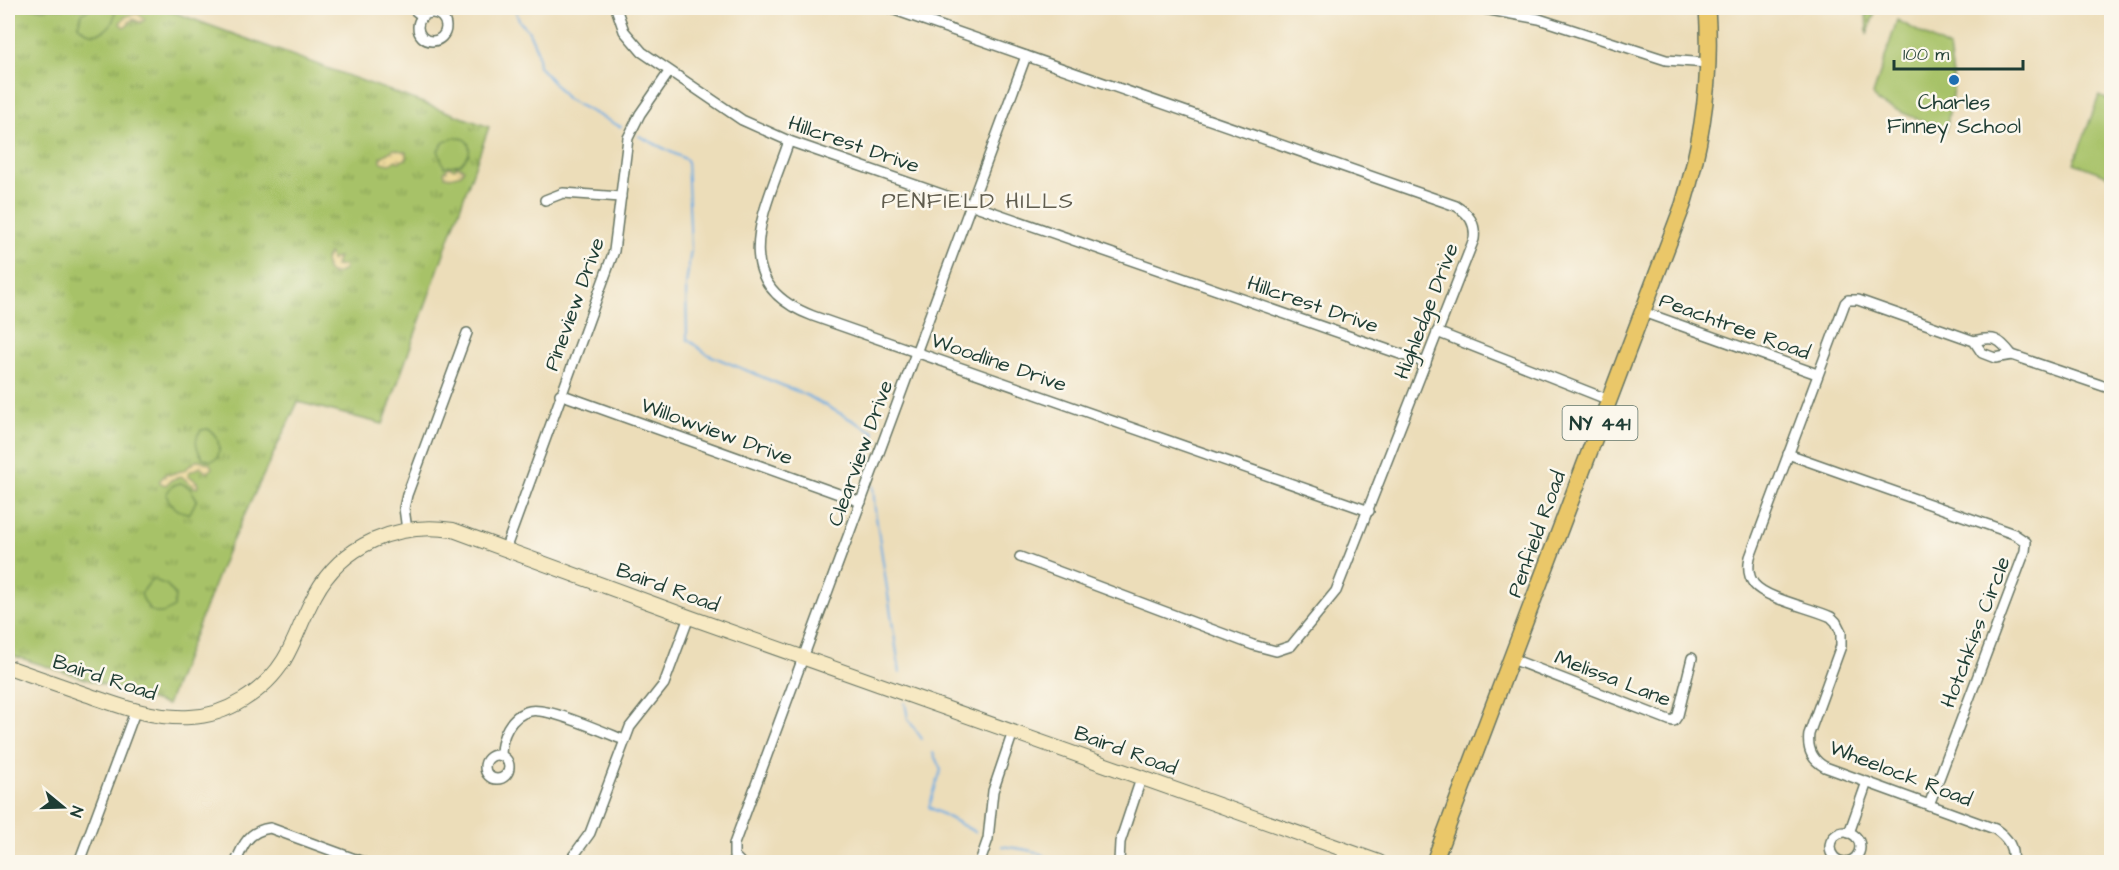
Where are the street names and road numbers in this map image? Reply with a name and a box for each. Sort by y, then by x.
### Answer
street label: Hillcrest Drive [784,108,923,180]
street label: Pineview Drive [537,233,612,375]
street label: Highledge Drive [1387,239,1468,384]
street label: Hillcrest Drive [1243,268,1382,340]
street label: Peachtree Road [1655,286,1815,367]
street label: Woodline Drive [927,326,1070,399]
street label: Clearview Drive [821,376,900,530]
street label: Willowview Drive [637,391,797,472]
road number: NY 441 [1562,406,1638,440]
street label: Penfield Road [1500,467,1573,602]
street label: Hotchkiss Circle [1933,552,2018,712]
street label: Baird Road [612,555,724,620]
street label: Melissa Lane [1550,643,1675,714]
street label: Baird Road [49,647,161,708]
street label: Baird Road [1070,718,1182,783]
street label: Wheelock Road [1825,733,1977,814]

